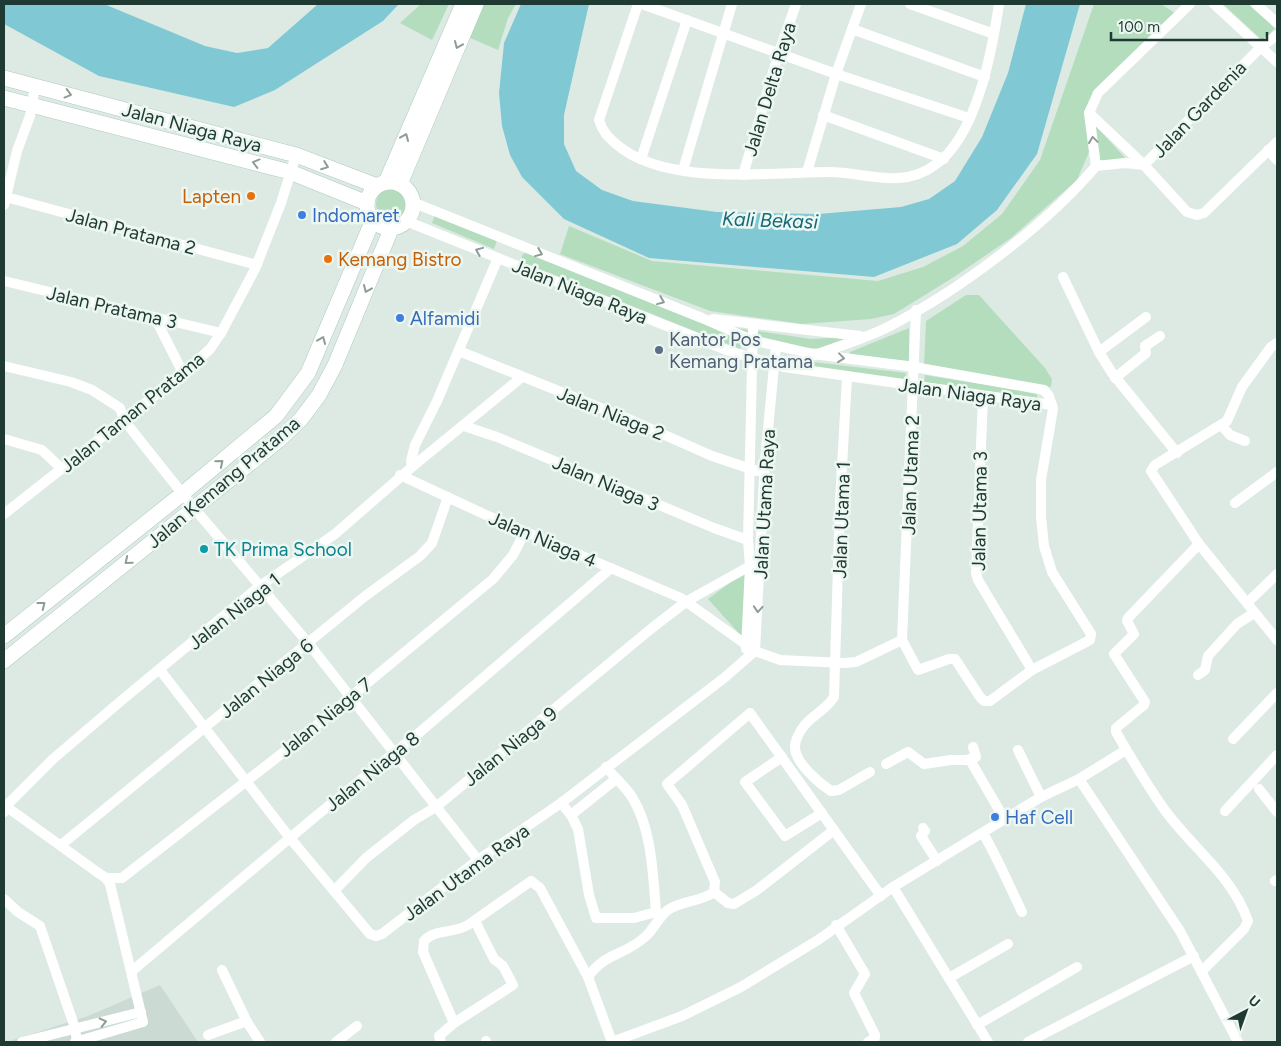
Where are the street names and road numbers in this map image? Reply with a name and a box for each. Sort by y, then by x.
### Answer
street label: Jalan Delta Raya [738,19,801,159]
street label: Jalan Gardenia [1148,56,1251,162]
street label: Jalan Niaga Raya [119,98,264,157]
street label: Jalan Pratama 2 [63,203,198,260]
street label: Jalan Niaga Raya [509,254,651,329]
street label: Jalan Pratama 3 [44,281,179,334]
street label: Jalan Taman Pratama [56,347,209,478]
street label: Jalan Niaga Raya [897,373,1043,416]
street label: Jalan Niaga 2 [554,382,668,445]
street label: Jalan Kemang Pratama [142,412,304,553]
street label: Jalan Utama 2 [897,415,924,535]
street label: Jalan Utama Raya [749,428,780,580]
street label: Jalan Niaga 3 [549,451,662,516]
street label: Jalan Utama 3 [967,451,992,571]
street label: Jalan Utama 1 [828,461,855,579]
street label: Jalan Niaga 4 [485,506,600,573]
street label: Jalan Niaga 1 [184,568,285,655]
street label: Jalan Niaga 6 [215,634,318,723]
street label: Jalan Niaga 7 [274,673,377,762]
street label: Jalan Niaga 9 [459,702,562,791]
street label: Jalan Niaga 8 [321,726,424,816]
street label: Jalan Utama Raya [399,819,534,926]

